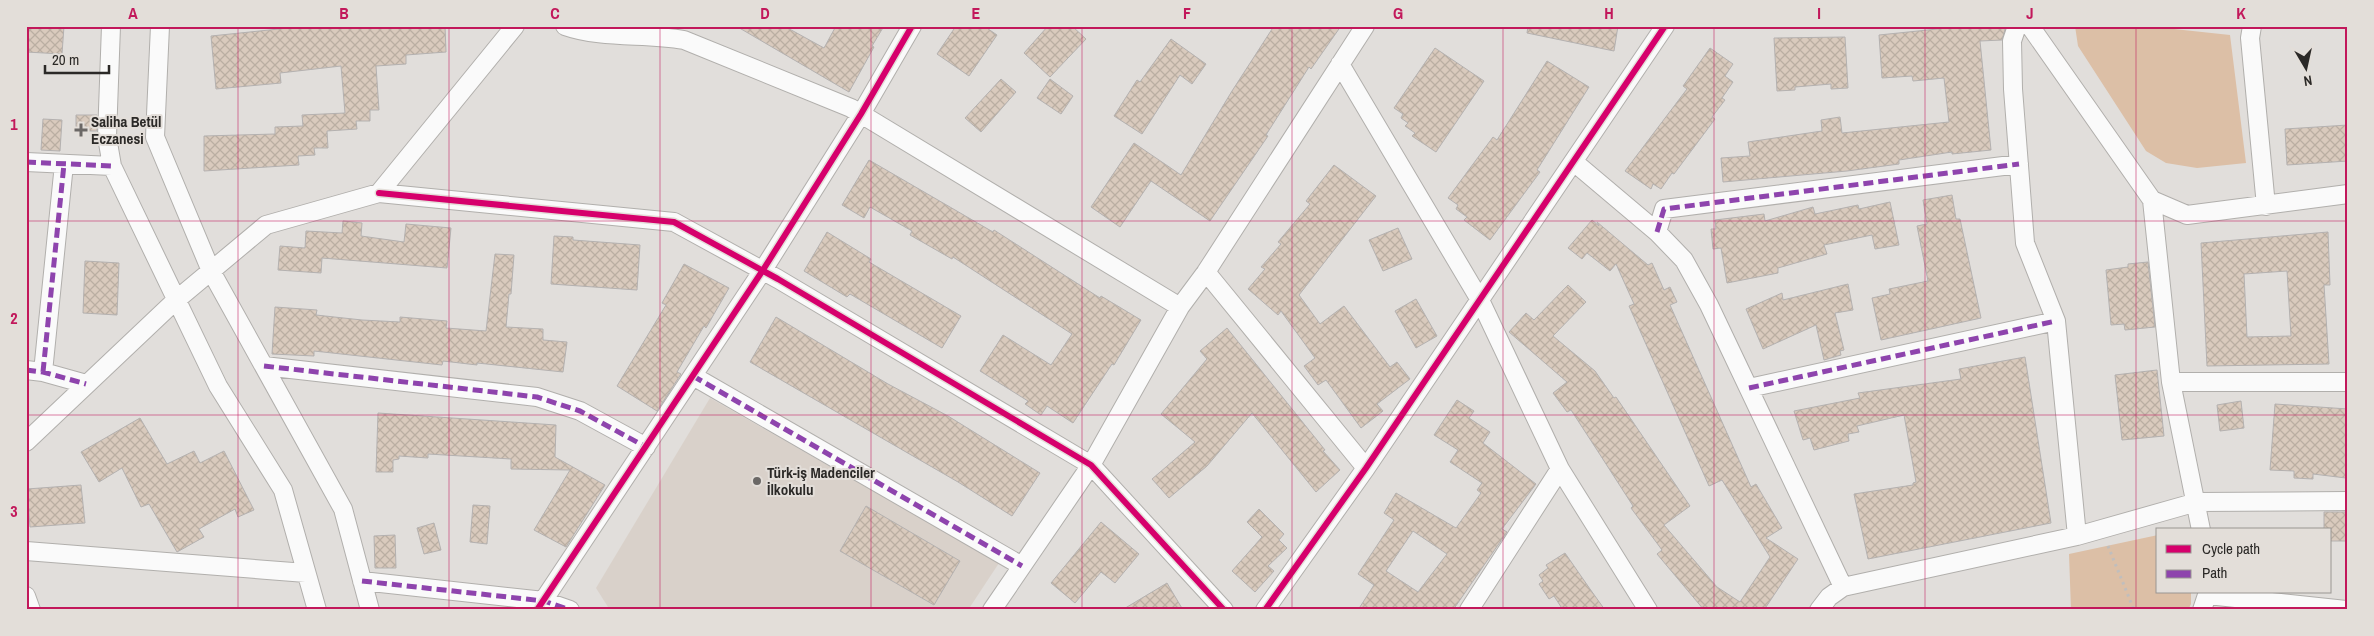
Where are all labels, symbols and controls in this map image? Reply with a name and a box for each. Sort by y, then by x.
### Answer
text: A [128,2,138,24]
text: B [339,2,349,24]
text: C [550,2,560,24]
text: D [760,2,770,24]
text: E [972,2,981,24]
text: F [1183,2,1191,24]
text: G [1393,2,1403,24]
text: H [1604,2,1614,24]
text: I [1817,2,1821,24]
text: J [2026,2,2034,24]
text: K [2236,2,2246,24]
scale bar [45,42,109,74]
north arrow [2282,42,2332,92]
text: 20 m [52,49,79,70]
text: N [2303,71,2314,90]
place label: Saliha Betül Eczanesi [91,111,161,149]
text: 1 [10,113,18,135]
marker: Saliha Betül Eczanesi [75,124,87,136]
text: 2 [10,307,18,329]
place label: Türk-iş Madenciler İlkokulu [767,462,875,500]
marker: Türk-iş Madenciler İlkokulu [751,475,763,487]
text: 3 [10,500,18,522]
legend [2156,528,2332,594]
text: Cycle path [2202,538,2260,559]
text: Path [2202,562,2227,583]

